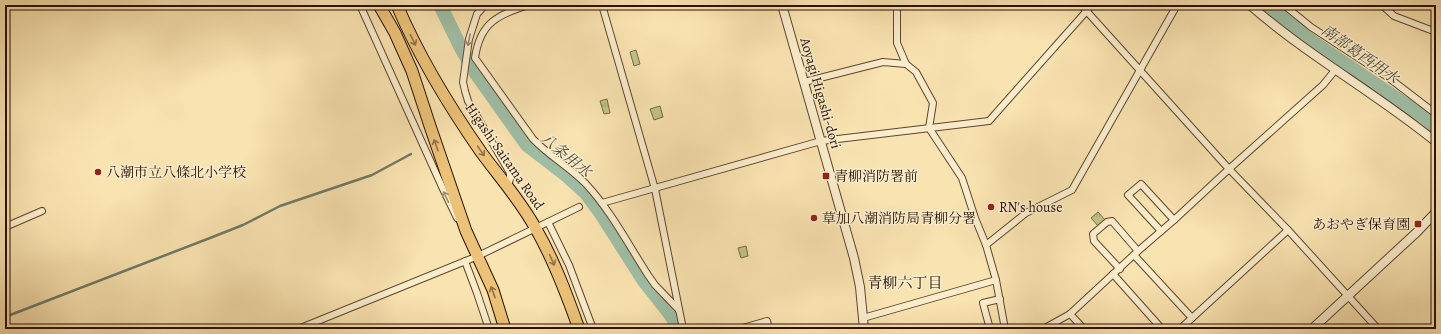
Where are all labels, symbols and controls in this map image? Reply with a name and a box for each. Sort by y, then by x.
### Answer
water label: 南部葛西用水 [1317,20,1404,89]
one-way arrow [465,33,473,46]
one-way arrow [410,34,417,46]
street label: Aoyagi Higashi-dori [795,34,845,151]
street label: Higashi Saitama Road [461,99,549,214]
water label: 八条用水 [536,128,597,183]
one-way arrow [432,139,440,151]
one-way arrow [477,145,485,156]
place label: 八潮市立八條北小学校 [106,163,246,182]
marker: 八潮市立八條北小学校 [93,167,103,177]
place label: 青柳消防署前 [834,167,918,186]
marker: 青柳消防署前 [821,171,831,181]
one-way arrow [442,191,449,203]
place label: RN's house [999,198,1062,217]
marker: RN's house [986,202,996,212]
place label: 草加八潮消防局青柳分署 [822,209,976,228]
marker: 草加八潮消防局青柳分署 [809,213,819,223]
place label: あおやぎ保育園 [1312,215,1410,234]
marker: あおやぎ保育園 [1413,219,1423,229]
one-way arrow [549,253,556,265]
district label: 青柳六丁目 [867,273,943,293]
one-way arrow [489,286,496,299]

